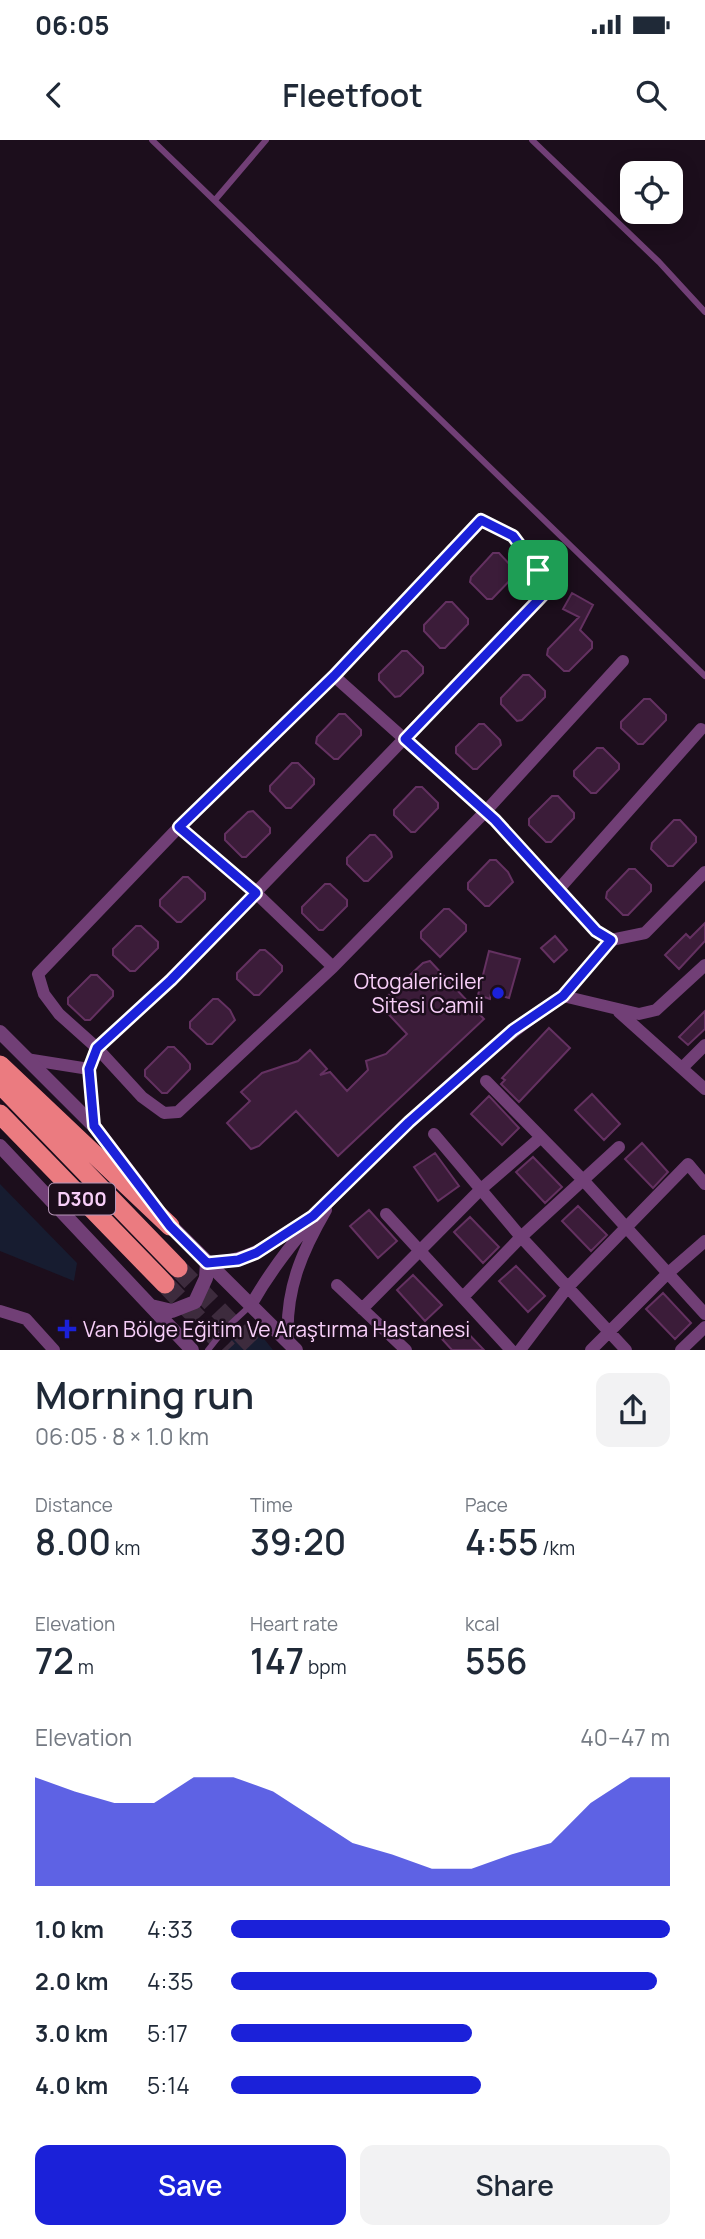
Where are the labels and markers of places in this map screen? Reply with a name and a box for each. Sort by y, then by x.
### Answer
pin [508,540,568,600]
place label: Otogalericiler Sitesi Camii [354,967,484,1019]
marker: Otogalericiler Sitesi Camii [490,985,506,1001]
place label: Van Bölge Eğitim Ve Araştırma Hastanesi [83,1315,470,1343]
marker: Van Bölge Eğitim Ve Araştırma Hastanesi [57,1319,77,1339]

